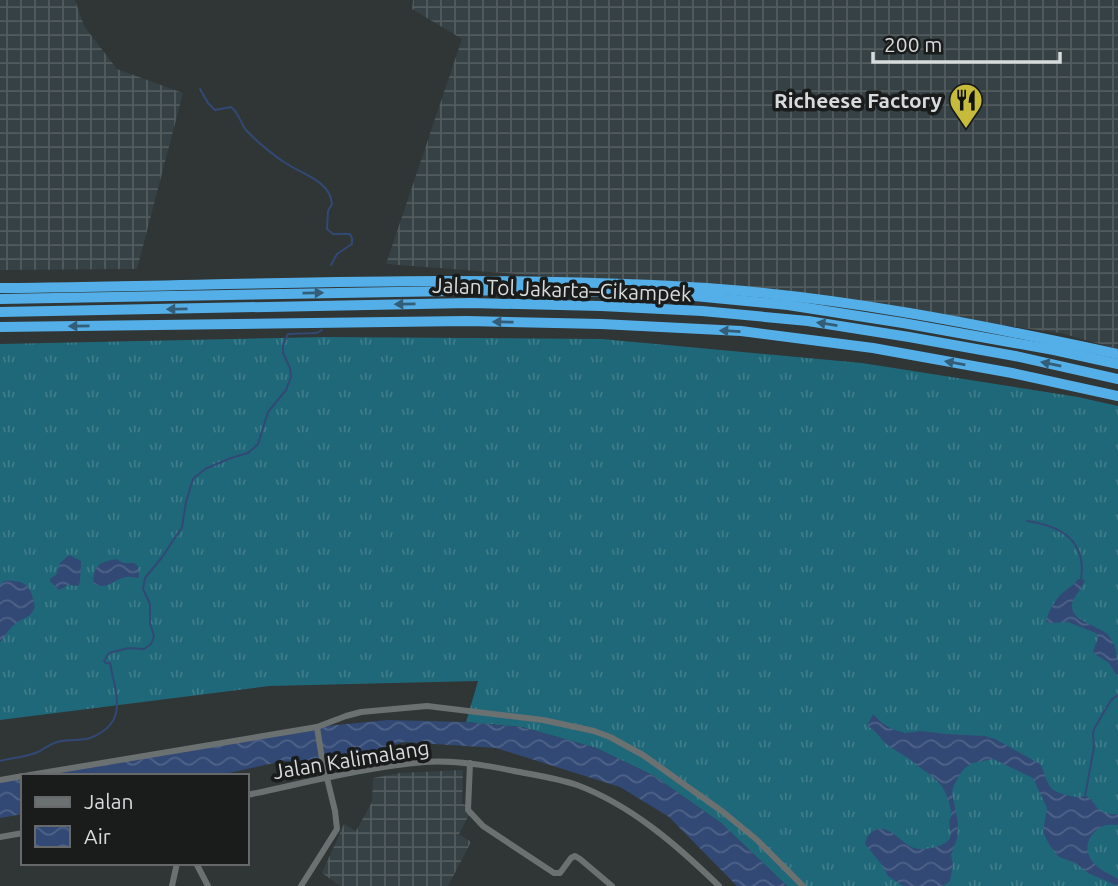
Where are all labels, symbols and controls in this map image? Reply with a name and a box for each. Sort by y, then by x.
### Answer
scale bar [873,21,1060,65]
text: 200 m [884,32,942,56]
restaurant icon: Richeese Factory [947,81,985,130]
place label: Richeese Factory [774,88,942,112]
street label: Jalan Tol Jakarta–Cikampek [432,272,692,306]
one-way arrow [302,288,324,299]
one-way arrow [394,299,416,310]
one-way arrow [166,303,188,315]
one-way arrow [491,316,513,327]
one-way arrow [816,318,838,329]
one-way arrow [68,320,90,332]
one-way arrow [719,325,741,336]
one-way arrow [944,357,966,368]
one-way arrow [1040,358,1062,369]
street label: Jalan Kalimalang [271,735,431,783]
legend [21,774,248,865]
text: Jalan [84,789,133,813]
text: Air [84,824,111,848]

